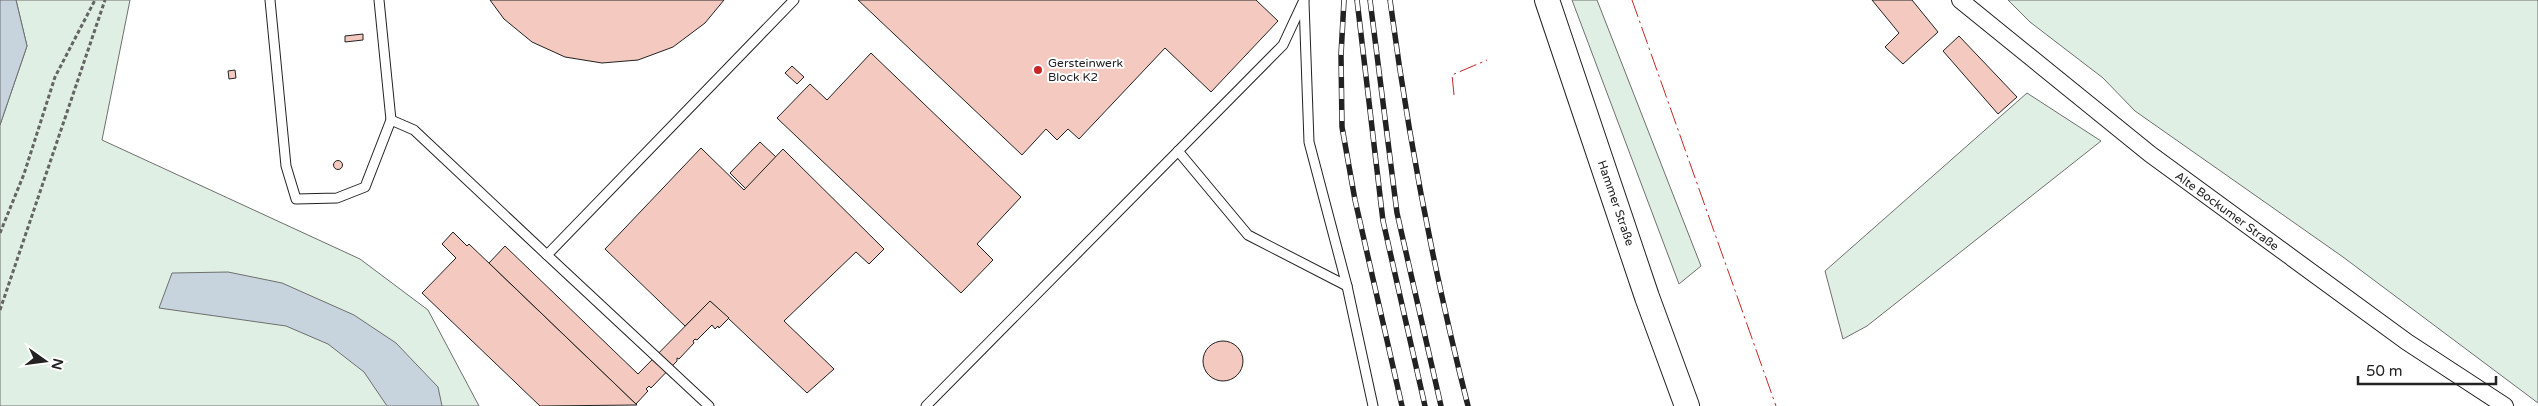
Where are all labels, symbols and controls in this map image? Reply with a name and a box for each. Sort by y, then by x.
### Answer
place label: Gersteinwerk Block K2 [1048,56,1123,84]
marker: Gersteinwerk Block K2 [1032,64,1044,76]
street label: Hammer Straße [1595,158,1637,248]
street label: Alte Bockumer Straße [2172,169,2282,253]
north arrow [20,336,70,386]
scale bar [2358,354,2496,386]
text: N [48,357,67,372]
text: 50 m [2366,362,2403,380]

